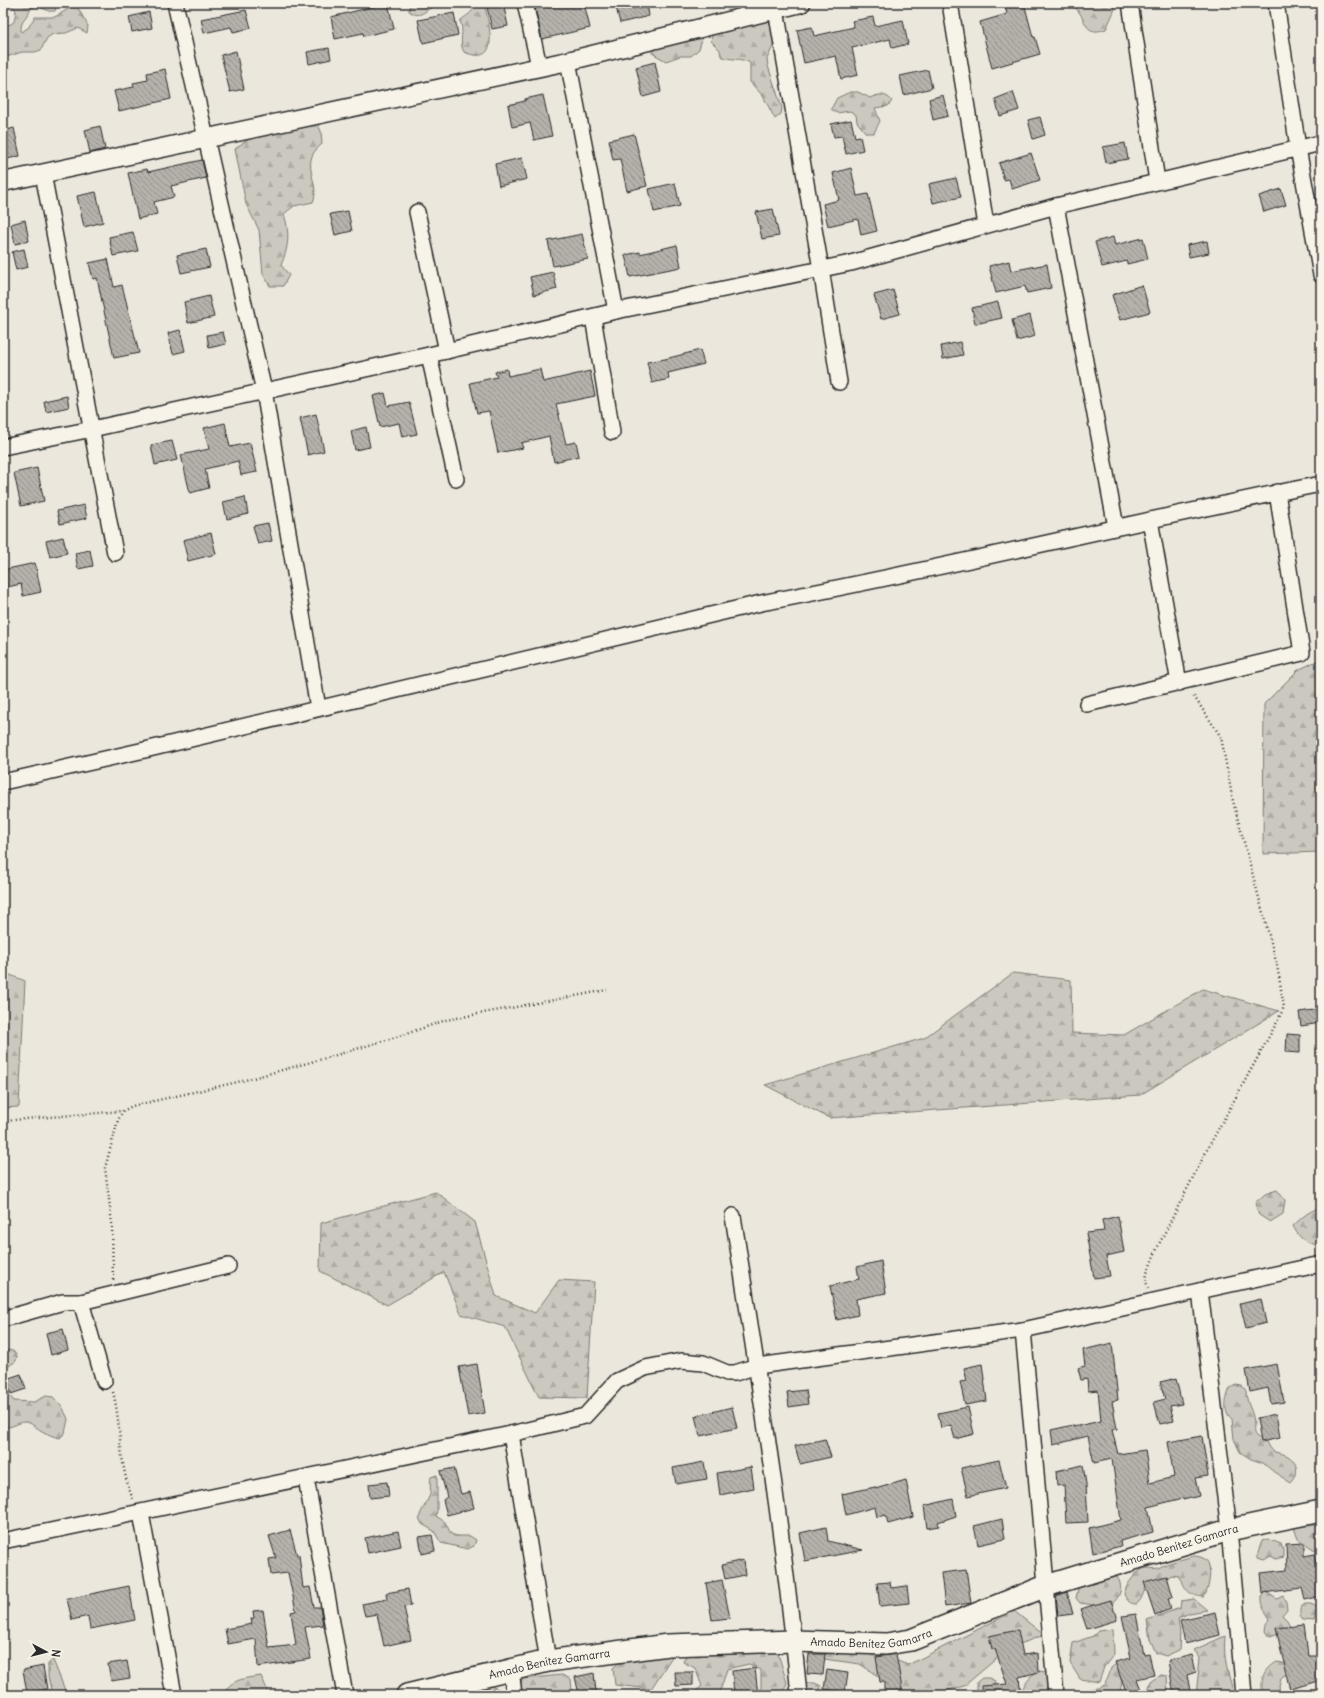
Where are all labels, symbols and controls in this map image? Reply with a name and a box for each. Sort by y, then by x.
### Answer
street label: Amado Benítez Gamarra [1118,1521,1239,1570]
street label: Amado Benítez Gamarra [810,1625,934,1651]
north arrow [26,1632,66,1672]
street label: Amado Benítez Gamarra [488,1646,611,1682]
text: N [49,1649,63,1658]

